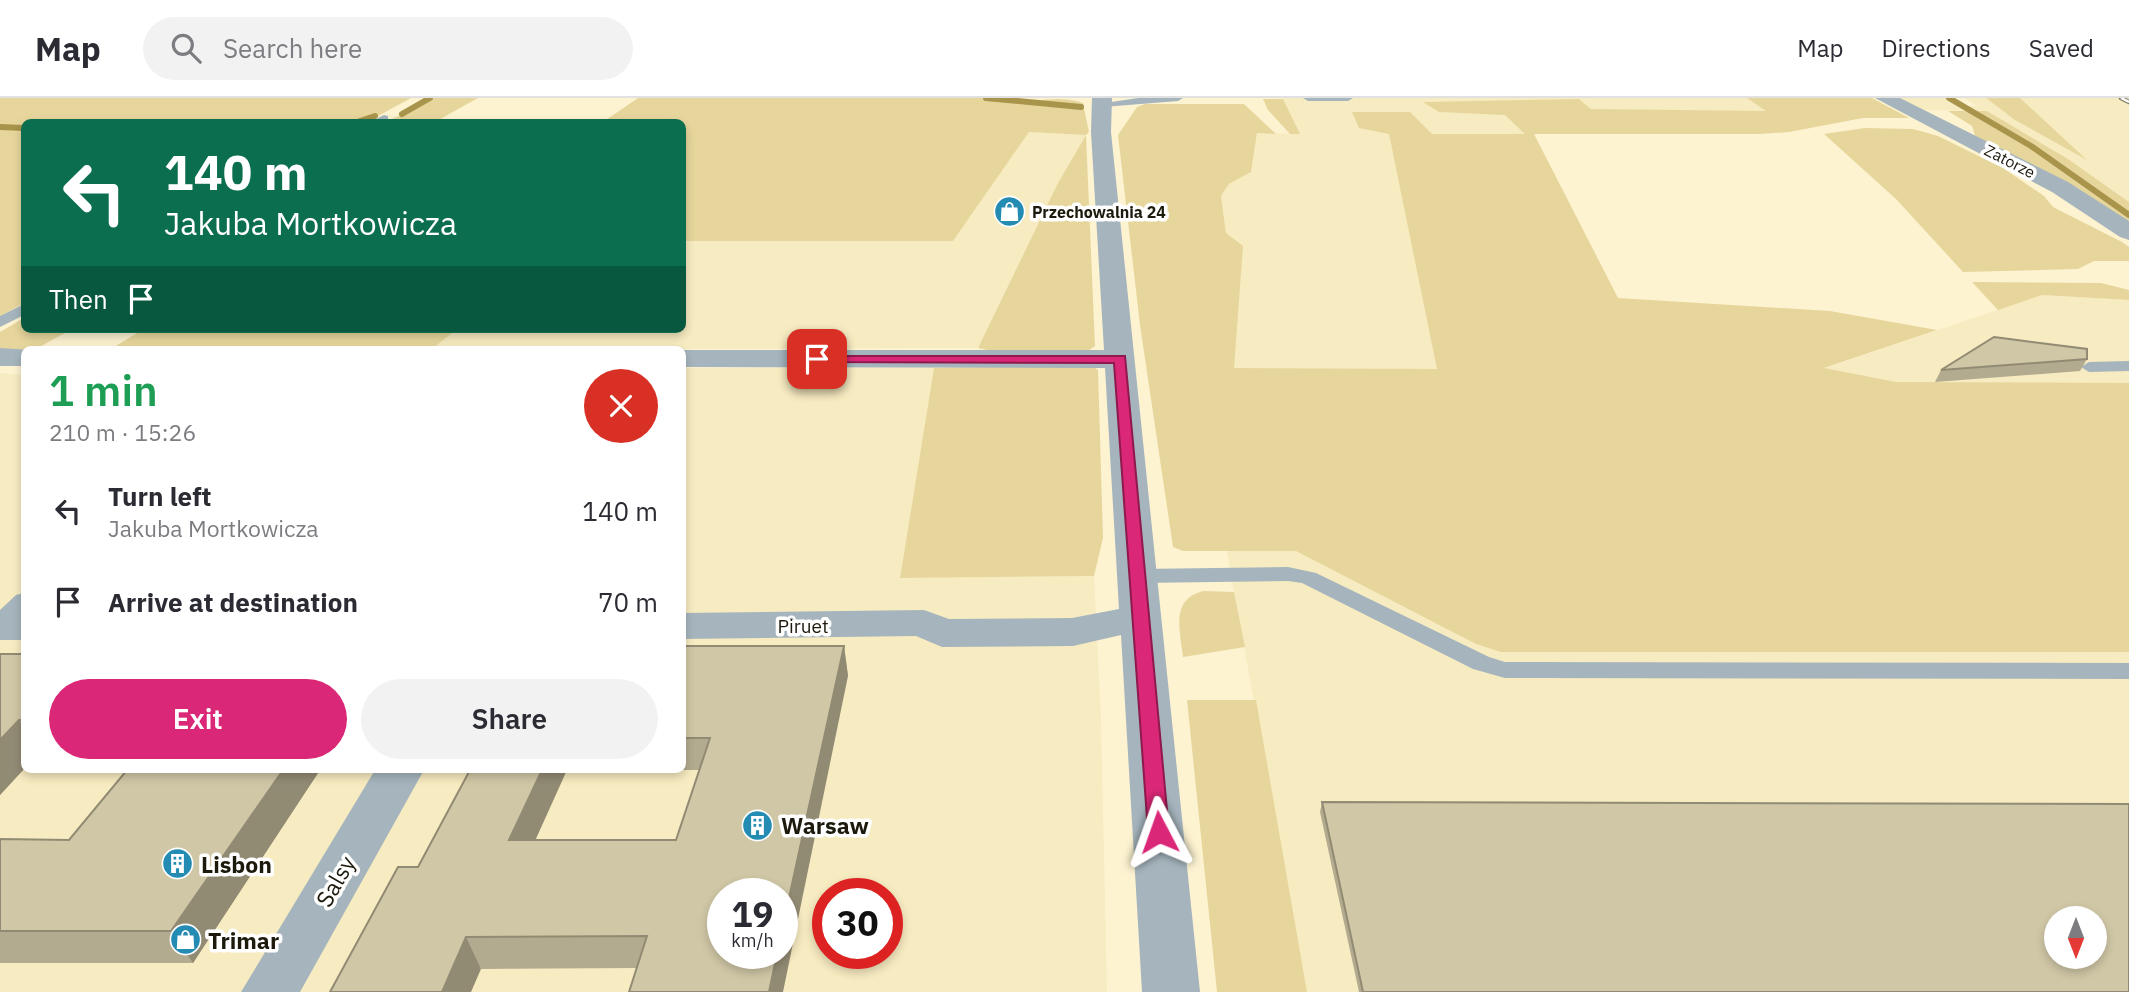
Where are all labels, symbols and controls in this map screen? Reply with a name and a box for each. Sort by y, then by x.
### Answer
search box [143,17,633,80]
text: Map [35,27,101,70]
icon: search [167,29,205,67]
text: Search here [223,31,362,65]
text: Map [1797,32,1843,64]
text: Directions [1881,32,1991,64]
text: Saved [2029,32,2094,64]
text: 140 m [164,140,308,203]
street label: Zatorze [1981,140,2039,182]
icon: left [49,147,140,238]
shop icon: Przechowalnia 24 [992,195,1026,229]
text: Jakuba Mortkowicza [164,202,457,244]
place label: Przechowalnia 24 [1032,202,1166,222]
icon: arrive [122,280,160,318]
text: Then [49,282,108,316]
pin [787,329,847,389]
icon: arrive [798,340,836,378]
text: 1 min [49,363,158,418]
button: close [584,369,658,443]
text: 210 m · 15:26 [49,417,196,447]
text: Turn left [108,479,211,513]
icon: left [49,492,87,530]
text: 140 m [582,494,658,528]
text: Jakuba Mortkowicza [108,513,319,543]
icon: arrive [49,583,87,621]
text: Arrive at destination [108,585,358,619]
text: 70 m [598,585,658,619]
street label: Piruet [777,614,829,638]
button: Exit [49,679,347,759]
button: Share [361,679,658,759]
position arrow [1122,795,1196,869]
building icon: Warsaw [741,808,775,842]
place label: Warsaw [781,810,869,840]
building icon: Lisbon [161,847,195,881]
place label: Lisbon [201,849,272,879]
street label: Salsy [308,850,362,912]
speed limit sign: 30 [812,878,903,969]
text: 19 [731,891,774,937]
north arrow [2044,906,2107,970]
map controls [2044,906,2107,969]
shop icon: Trimar [168,923,202,957]
place label: Trimar [208,925,279,955]
text: km/h [731,929,774,952]

